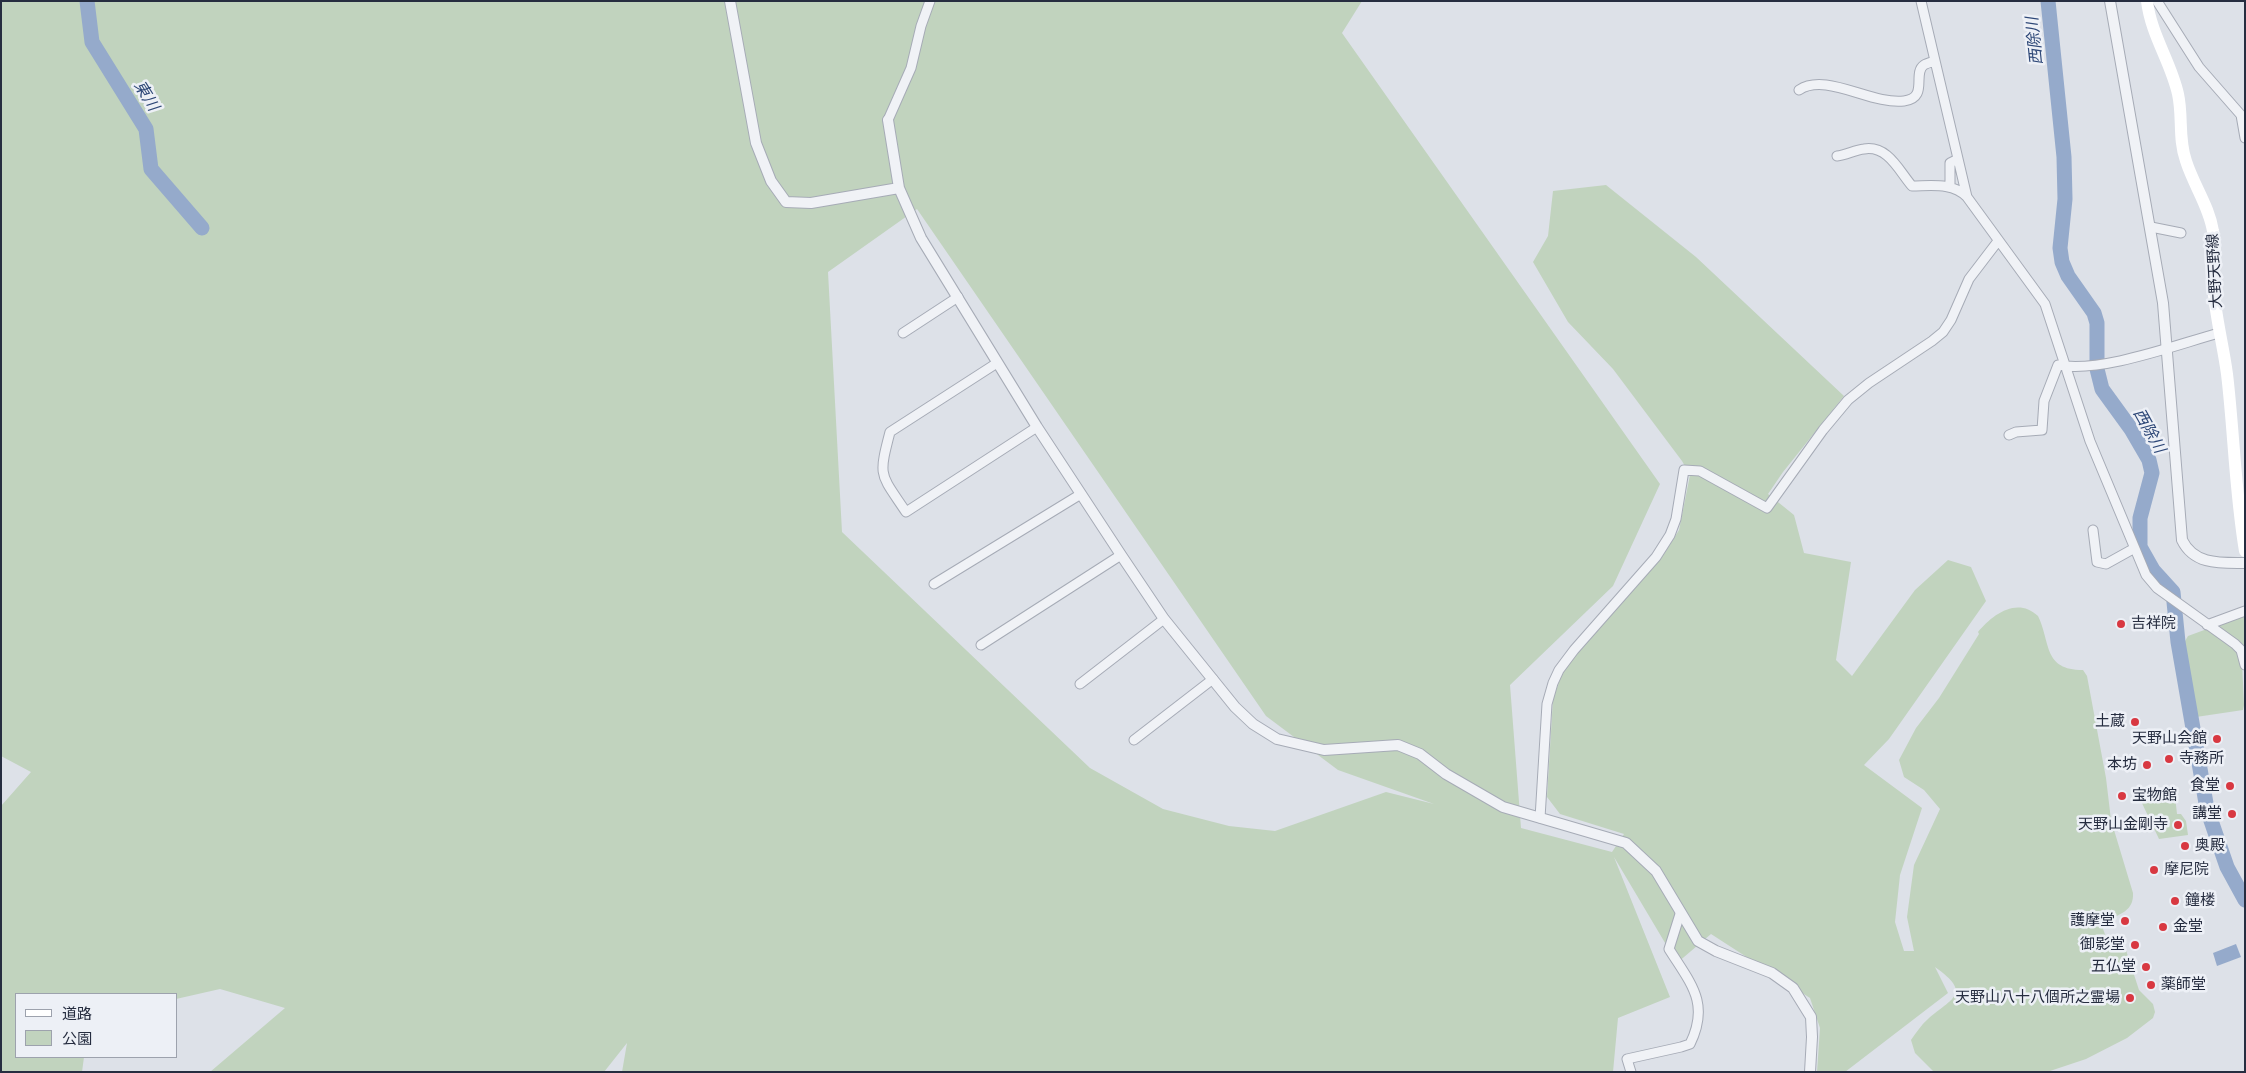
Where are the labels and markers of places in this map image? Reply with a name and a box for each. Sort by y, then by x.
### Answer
place label: 吉祥院 [2131,615,2176,633]
marker: 吉祥院 [2115,618,2127,630]
place label: 土蔵 [2095,713,2125,731]
marker: 土蔵 [2129,716,2141,728]
place label: 天野山会館 [2132,730,2207,748]
marker: 天野山会館 [2211,733,2223,745]
place label: 寺務所 [2179,750,2224,768]
marker: 寺務所 [2163,753,2175,765]
place label: 本坊 [2107,756,2137,774]
marker: 本坊 [2141,759,2153,771]
place label: 食堂 [2190,777,2220,795]
marker: 食堂 [2224,780,2236,792]
place label: 宝物館 [2132,787,2177,805]
marker: 宝物館 [2116,790,2128,802]
place label: 講堂 [2192,805,2222,823]
marker: 講堂 [2226,808,2238,820]
place label: 天野山金剛寺 [2078,816,2168,834]
marker: 天野山金剛寺 [2172,819,2184,831]
place label: 奥殿 [2195,837,2225,855]
marker: 奥殿 [2179,840,2191,852]
place label: 摩尼院 [2164,861,2209,879]
marker: 摩尼院 [2148,864,2160,876]
place label: 鐘楼 [2185,892,2215,910]
marker: 鐘楼 [2169,895,2181,907]
place label: 護摩堂 [2070,912,2115,930]
marker: 護摩堂 [2119,915,2131,927]
place label: 金堂 [2173,918,2203,936]
marker: 金堂 [2157,921,2169,933]
place label: 御影堂 [2080,936,2125,954]
marker: 御影堂 [2129,939,2141,951]
place label: 五仏堂 [2091,958,2136,976]
marker: 五仏堂 [2140,961,2152,973]
place label: 薬師堂 [2161,976,2206,994]
marker: 薬師堂 [2145,979,2157,991]
place label: 天野山八十八個所之霊場 [1955,989,2120,1007]
marker: 天野山八十八個所之霊場 [2124,992,2136,1004]

